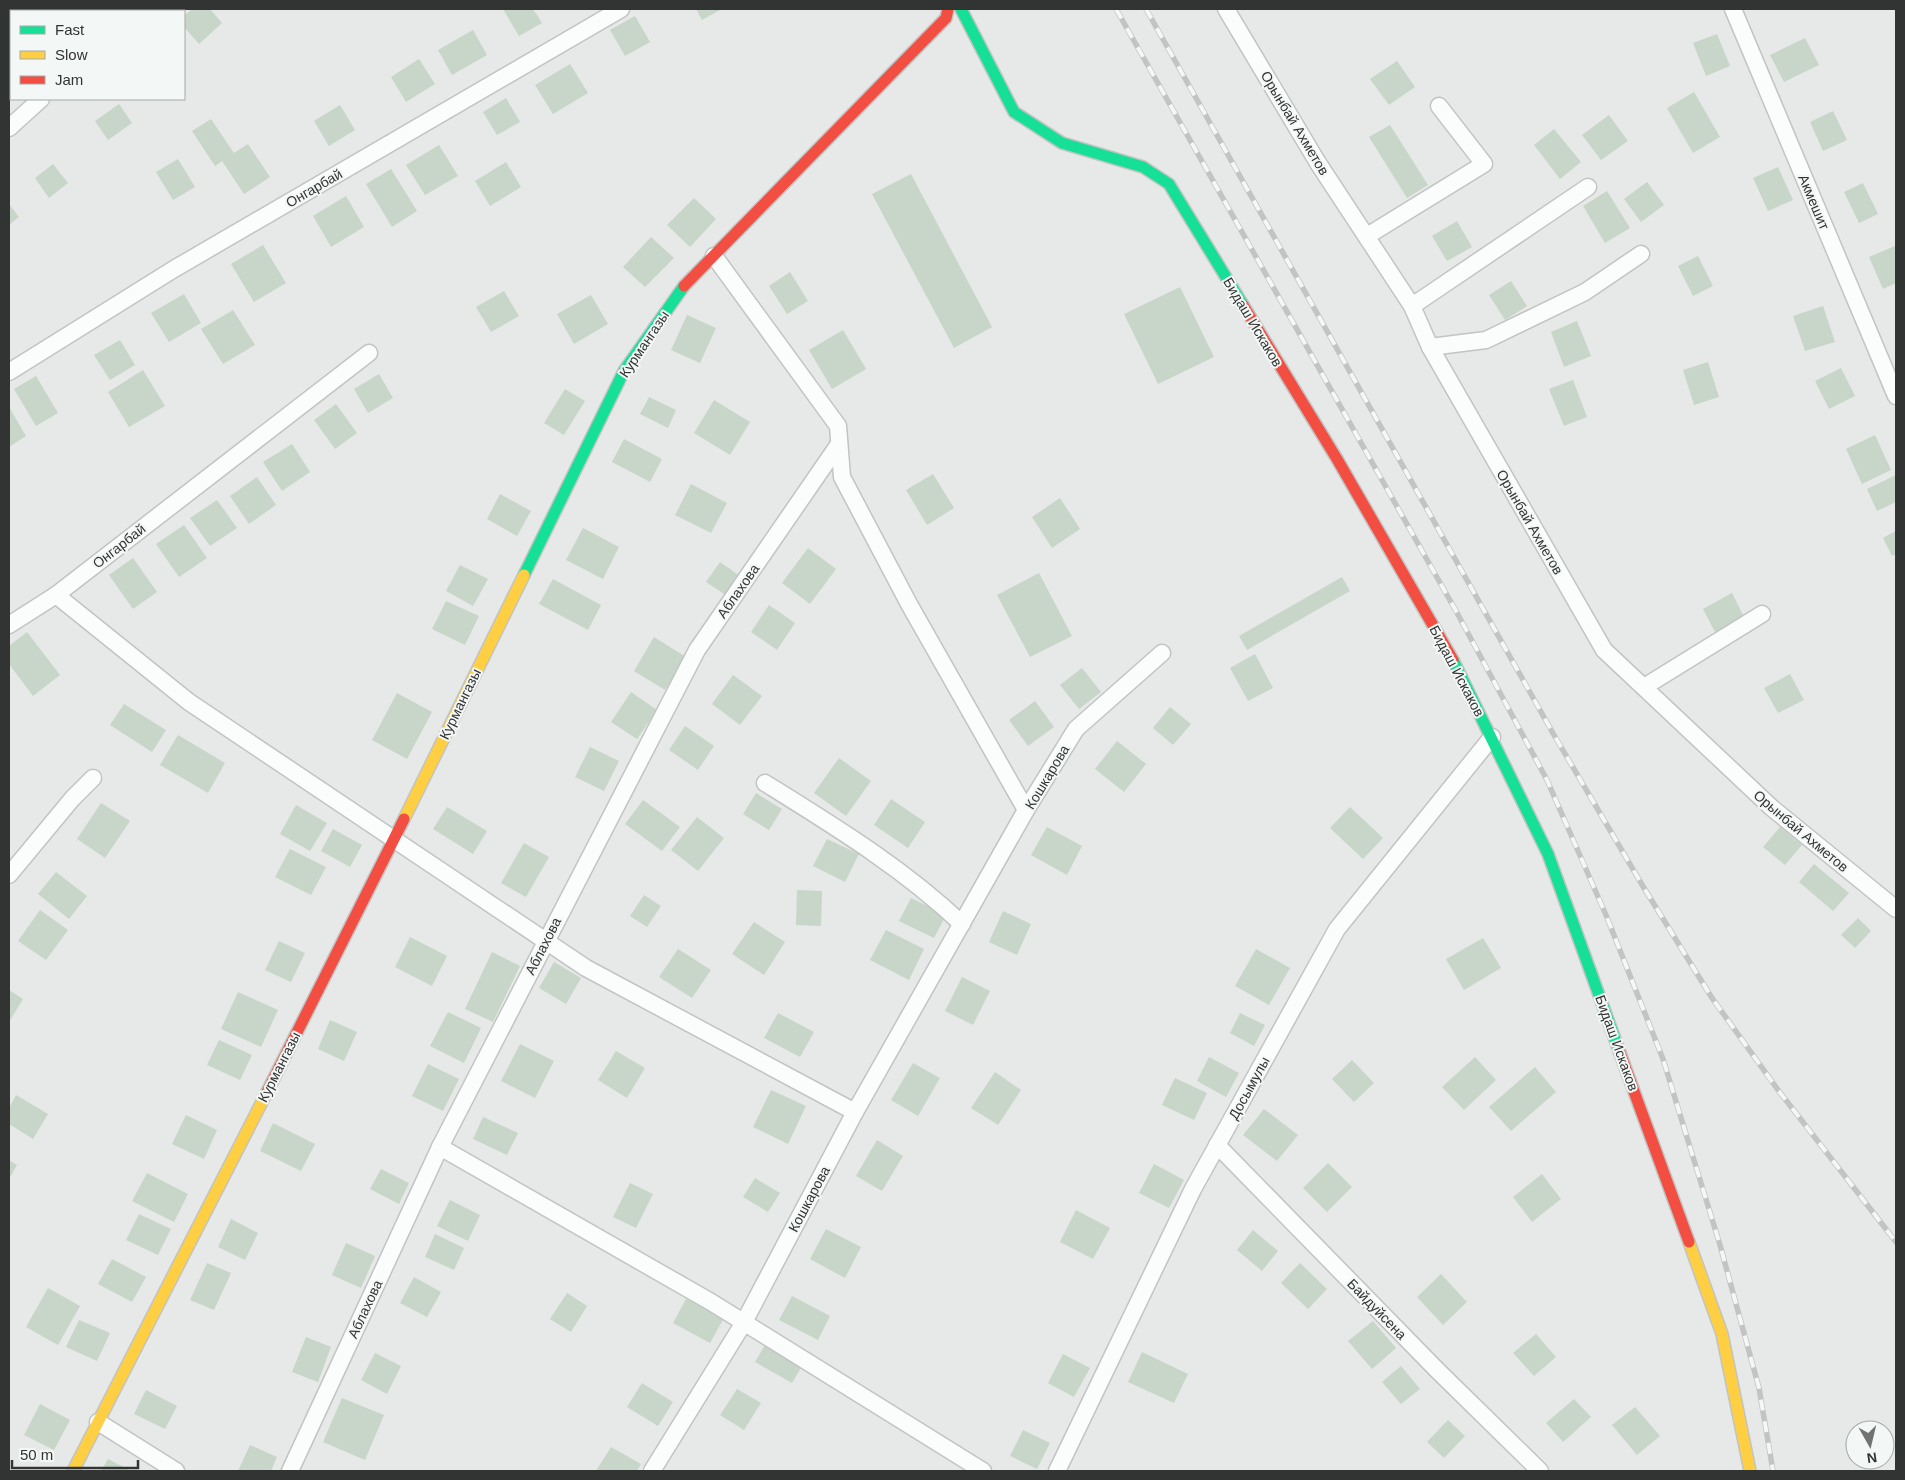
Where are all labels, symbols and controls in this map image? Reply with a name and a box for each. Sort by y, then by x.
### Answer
legend [10,10,185,100]
text: Fast [55,21,85,38]
text: Slow [55,46,88,63]
street label: Орынбай Ахметов [1258,68,1332,178]
text: Jam [55,71,83,88]
street label: Онгарбай [283,165,345,211]
street label: Акмешит [1795,172,1833,233]
street label: Бидаш Искаков [1220,275,1286,369]
street label: Курмангазы [616,308,672,380]
street label: Орынбай Ахметов [1493,467,1567,577]
street label: Онгарбай [90,521,148,571]
street label: Аблахова [714,561,763,621]
street label: Бидаш Искаков [1426,623,1488,719]
street label: Курмангазы [436,666,484,742]
street label: Кошкарова [1022,742,1073,812]
street label: Орынбай Ахметов [1750,787,1852,875]
street label: Аблахова [522,914,564,977]
street label: Бидаш Искаков [1592,993,1642,1093]
street label: Курмангазы [254,1029,304,1105]
street label: Досымулы [1225,1054,1273,1122]
street label: Кошкарова [785,1163,833,1235]
street label: Байдуйсена [1344,1275,1410,1343]
street label: Аблахова [345,1277,386,1341]
north arrow [1845,1420,1895,1470]
scale bar [12,1438,139,1470]
text: 50 m [20,1446,53,1463]
text: N [1866,1449,1878,1467]

